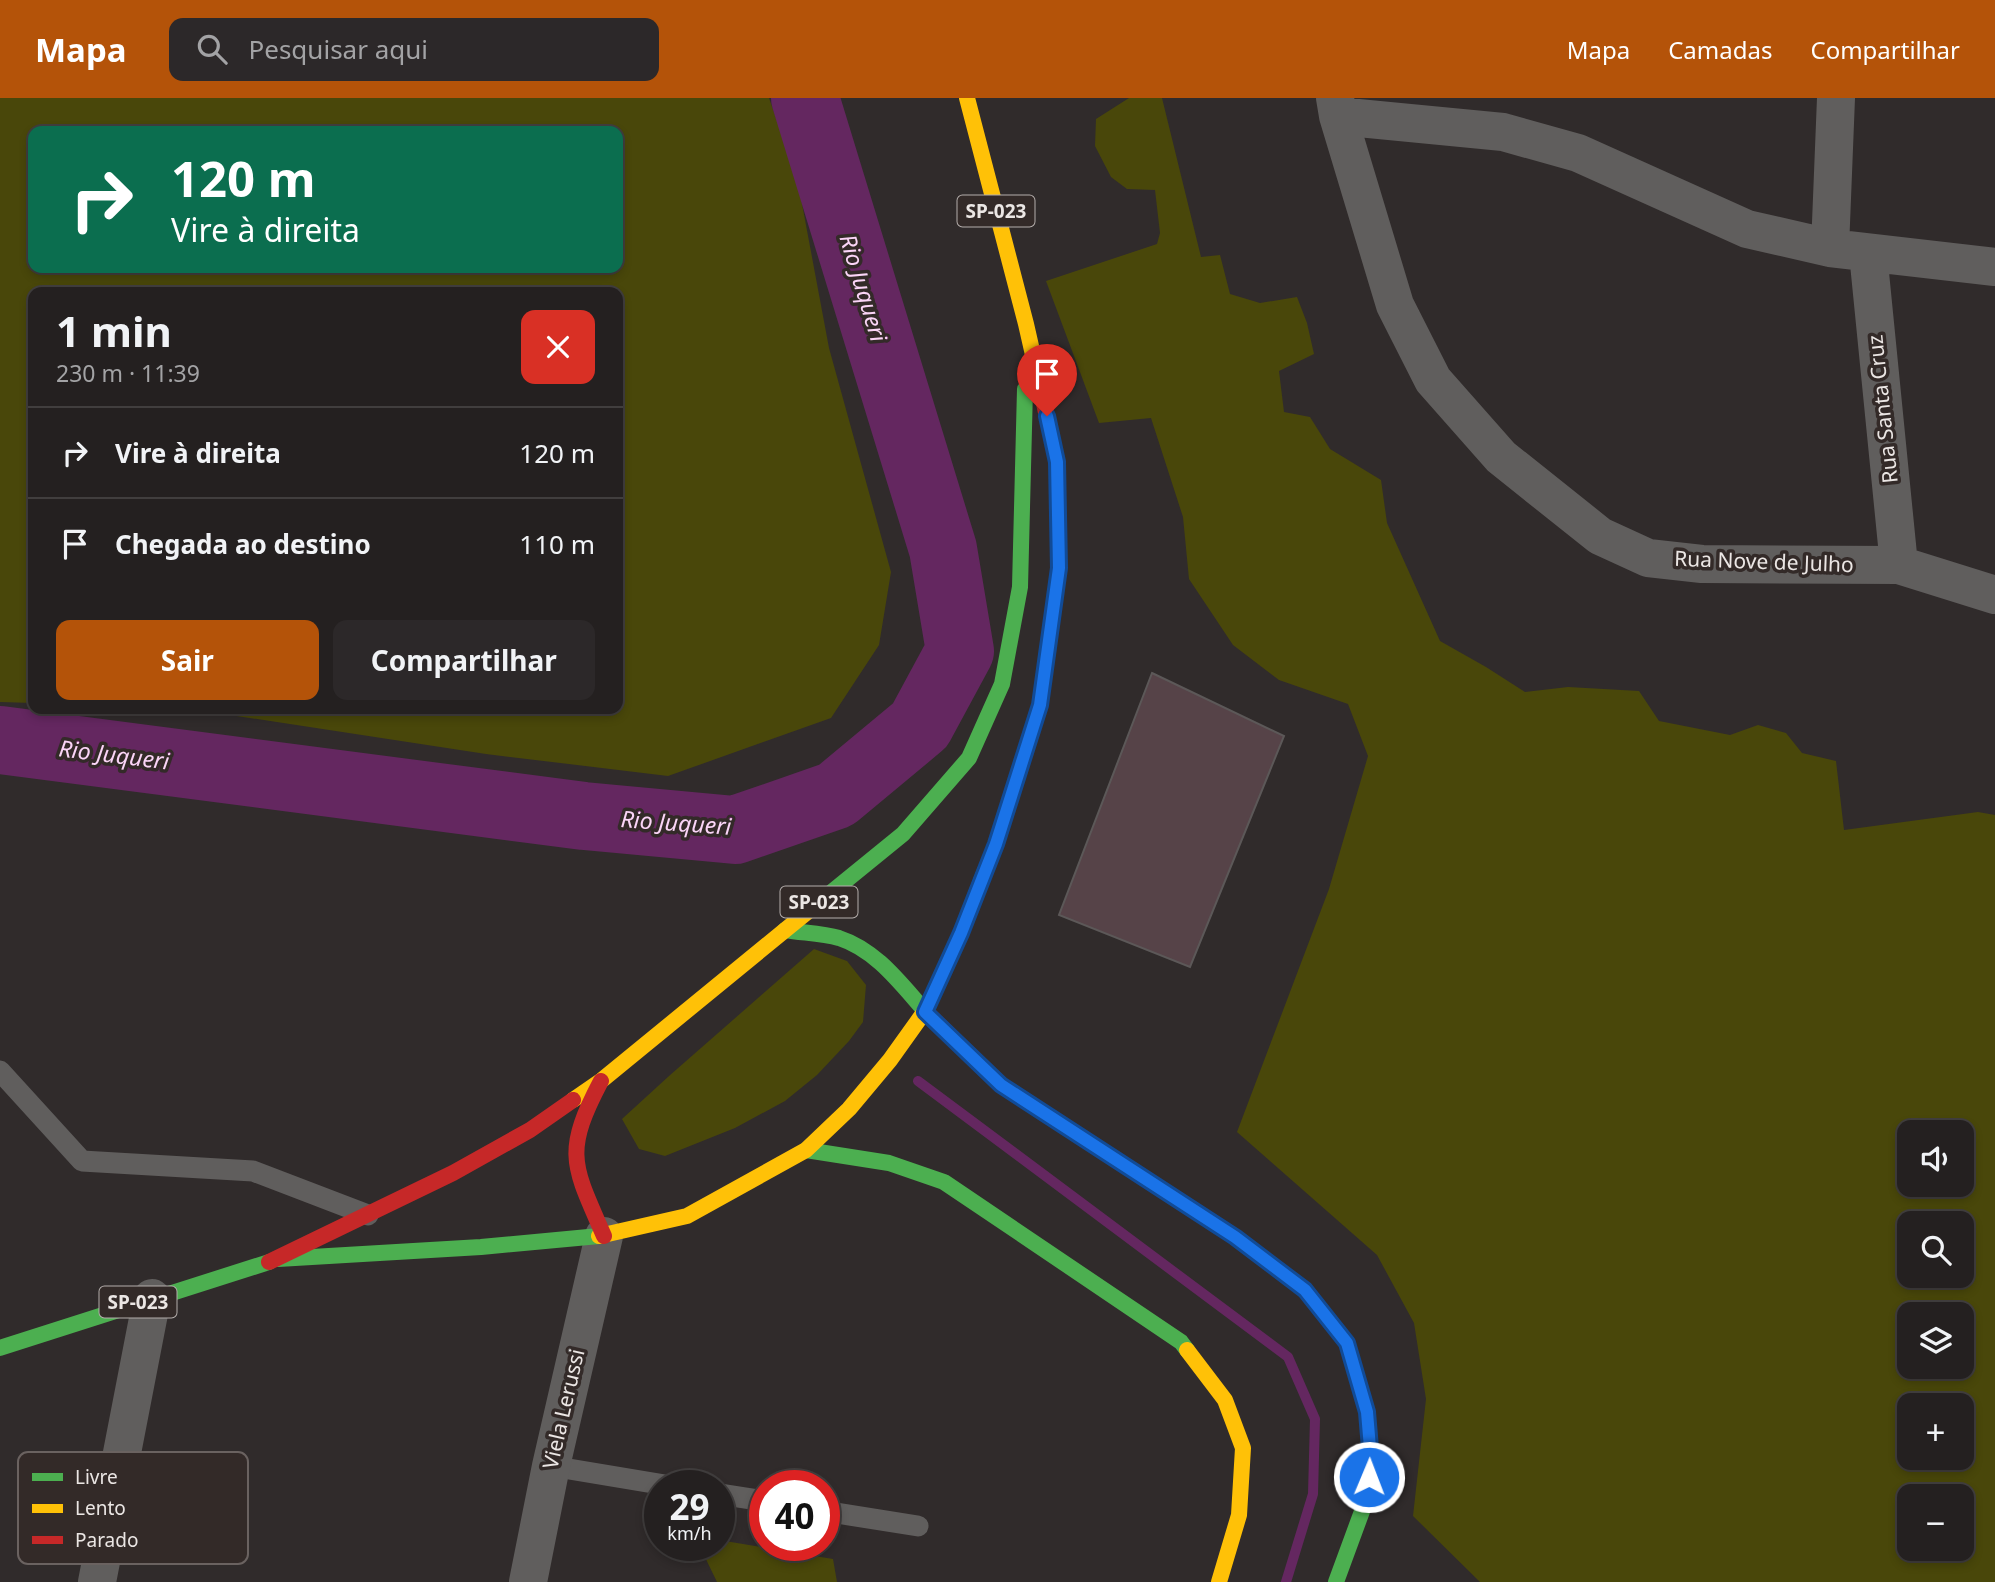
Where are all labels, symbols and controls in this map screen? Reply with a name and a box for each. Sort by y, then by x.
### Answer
search box [169,18,659,81]
text: Mapa [35,27,127,72]
icon: search [193,30,231,68]
text: Pesquisar aqui [249,31,428,67]
text: Mapa [1567,33,1630,66]
text: Camadas [1668,33,1772,66]
text: Compartilhar [1810,33,1960,66]
text: 120 m [171,145,316,211]
icon: right [56,154,147,245]
road number: SP-023 [958,195,1034,226]
text: Vire à direita [171,208,360,251]
water label: Rio Juqueri [832,230,896,346]
text: 1 min [56,302,172,359]
button: close [521,310,595,384]
street label: Rua Santa Cruz [1860,333,1904,485]
pin [1017,344,1077,416]
icon: arrive [1028,355,1066,393]
text: 230 m · 11:39 [56,357,200,389]
icon: right [56,434,94,472]
text: Vire à direita [115,435,281,471]
text: 120 m [519,435,595,471]
icon: arrive [56,525,94,563]
text: Chegada ao destino [115,526,371,562]
text: 110 m [519,526,595,562]
street label: Rua Nove de Julho [1674,544,1854,578]
button: Sair [56,620,319,700]
button: Compartilhar [333,620,595,700]
water label: Rio Juqueri [57,731,172,777]
water label: Rio Juqueri [620,802,734,842]
road number: SP-023 [780,887,858,918]
map controls [1897,1120,1974,1561]
button: sound [1897,1120,1974,1197]
button: search [1897,1211,1974,1288]
road number: SP-023 [100,1286,176,1318]
button: layers [1897,1302,1974,1379]
street label: Viela Lerussi [536,1346,590,1472]
button: + [1897,1393,1974,1470]
position arrow [1332,1440,1406,1514]
legend [18,1452,248,1564]
text: Livre [75,1464,118,1490]
speed limit sign: 40 [749,1470,840,1561]
text: 29 [669,1483,710,1530]
button: − [1897,1484,1974,1561]
text: Lento [75,1495,126,1521]
text: km/h [667,1521,712,1545]
text: Parado [75,1527,138,1553]

